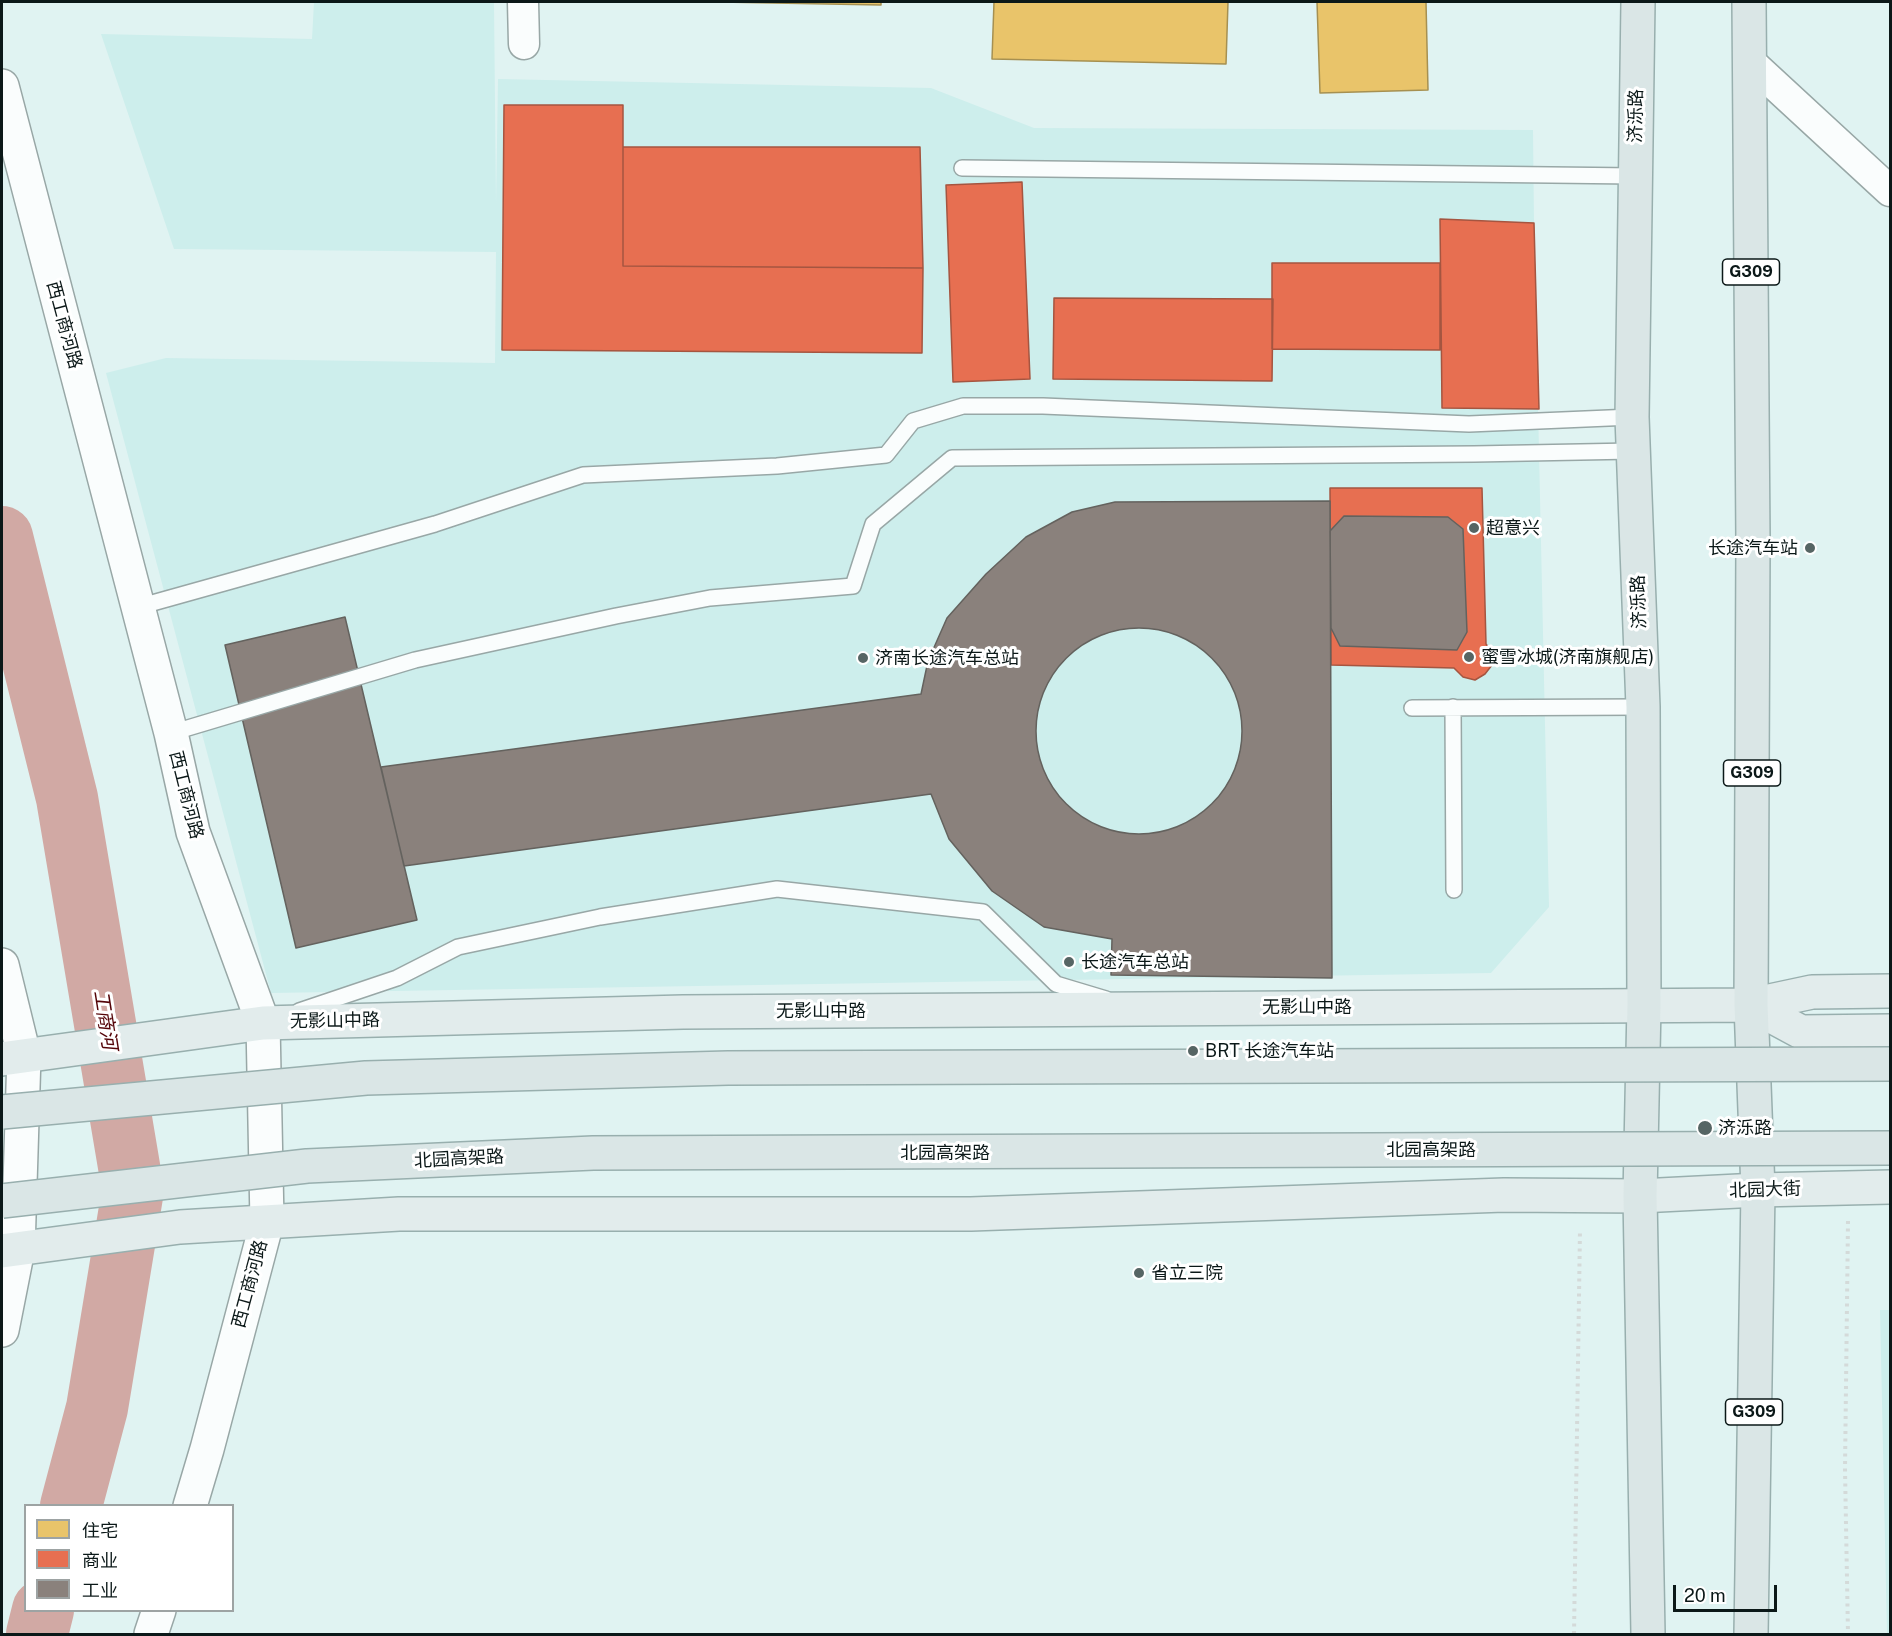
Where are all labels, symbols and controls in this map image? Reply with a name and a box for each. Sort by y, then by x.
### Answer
street label: 济泺路 [1625,89,1647,143]
road number: G309 [1722,259,1780,285]
street label: 西工商河路 [42,279,86,371]
place label: 超意兴 [1486,517,1540,539]
marker: 超意兴 [1467,521,1481,535]
place label: 长途汽车站 [1708,537,1798,559]
marker: 长途汽车站 [1803,541,1817,555]
street label: 济泺路 [1627,575,1651,629]
place label: 蜜雪冰城(济南旗舰店) [1481,646,1654,668]
place label: 济南长途汽车总站 [875,647,1019,669]
marker: 蜜雪冰城(济南旗舰店) [1462,650,1476,664]
marker: 济南长途汽车总站 [856,651,870,665]
street label: 西工商河路 [165,749,207,841]
road number: G309 [1724,760,1780,786]
place label: 长途汽车总站 [1081,951,1189,973]
marker: 长途汽车总站 [1062,955,1076,969]
water label: 工商河 [88,988,122,1052]
street label: 无影山中路 [1262,996,1352,1018]
street label: 无影山中路 [776,1000,866,1022]
street label: 无影山中路 [290,1009,380,1033]
place label: BRT 长途汽车站 [1205,1040,1334,1062]
marker: BRT 长途汽车站 [1186,1044,1200,1058]
place label: 济泺路 [1718,1117,1772,1139]
marker: 济泺路 [1696,1119,1714,1137]
street label: 北园高架路 [1386,1139,1476,1161]
street label: 北园高架路 [900,1142,990,1164]
street label: 北园高架路 [413,1146,505,1172]
street label: 北园大街 [1729,1178,1801,1202]
street label: 西工商河路 [228,1238,272,1330]
place label: 省立三院 [1151,1262,1223,1284]
marker: 省立三院 [1132,1266,1146,1280]
road number: G309 [1726,1399,1782,1425]
legend [24,1504,234,1612]
text: 住宅 [82,1520,118,1541]
text: 商业 [82,1550,118,1571]
scale bar [1676,1573,1780,1611]
text: 工业 [82,1580,118,1601]
text: 20 m [1684,1585,1726,1606]

